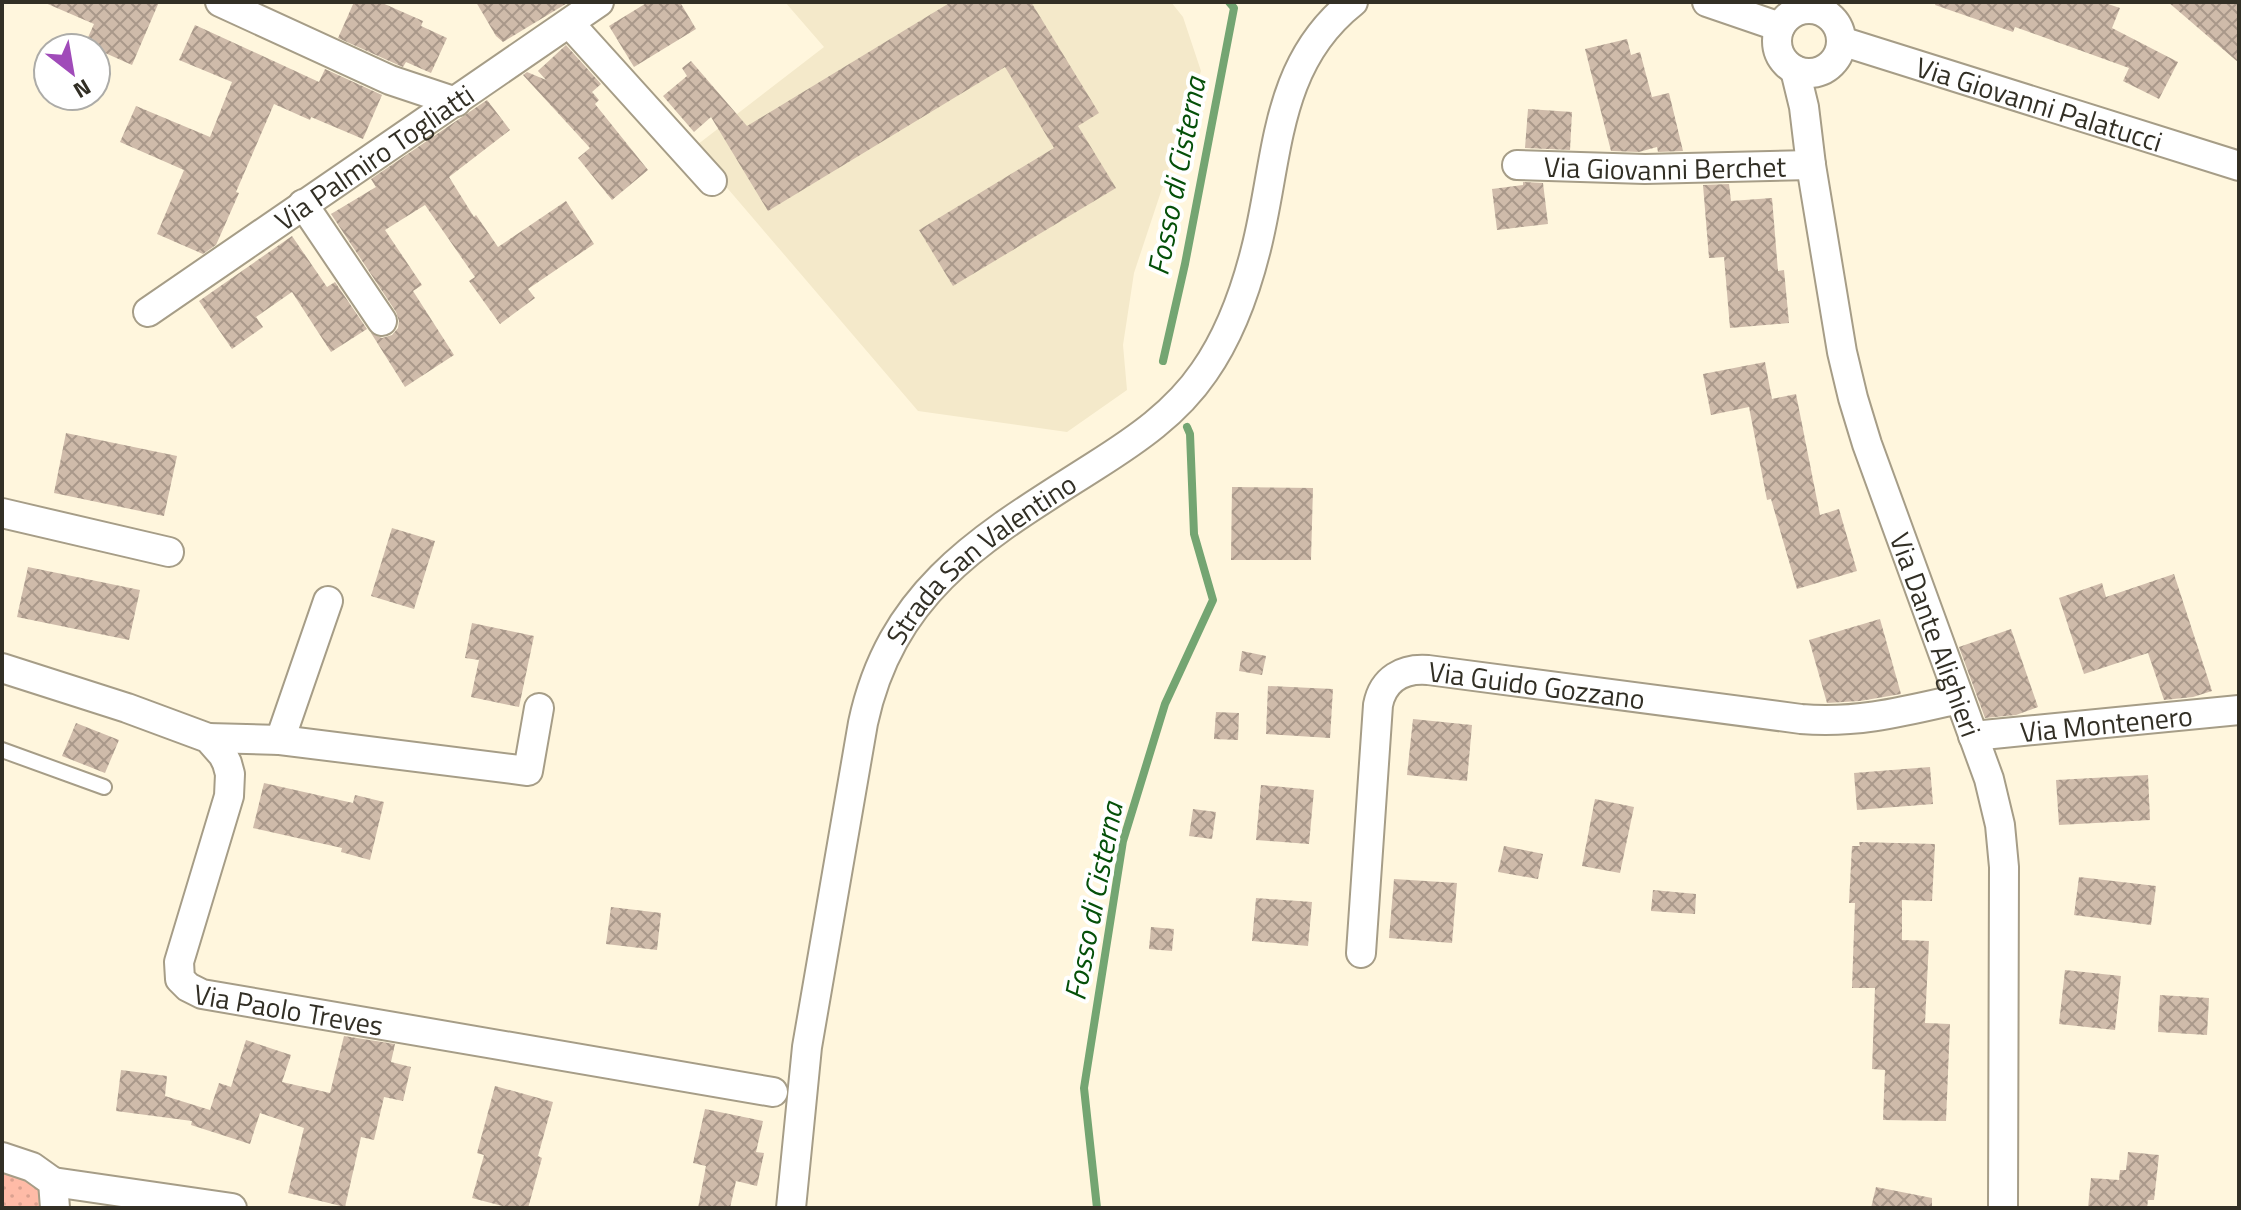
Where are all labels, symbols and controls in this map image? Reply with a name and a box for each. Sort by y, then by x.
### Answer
north arrow [32,32,112,112]
street label: Via Giovanni Palatucci [1911,44,2168,162]
text: N [67,71,98,108]
water label: Fosso di Cisterna [1134,71,1218,279]
street label: Via Palmiro Togliatti [265,73,482,241]
street label: Via Giovanni Berchet [1543,144,1787,191]
street label: Strada San Valentino [874,462,1084,652]
street label: Via Dante Alighieri [1879,526,1993,743]
street label: Via Guido Gozzano [1426,649,1648,720]
street label: Via Montenero [2018,693,2195,753]
water label: Fosso di Cisterna [1051,796,1135,1004]
street label: Via Paolo Treves [191,972,387,1046]

